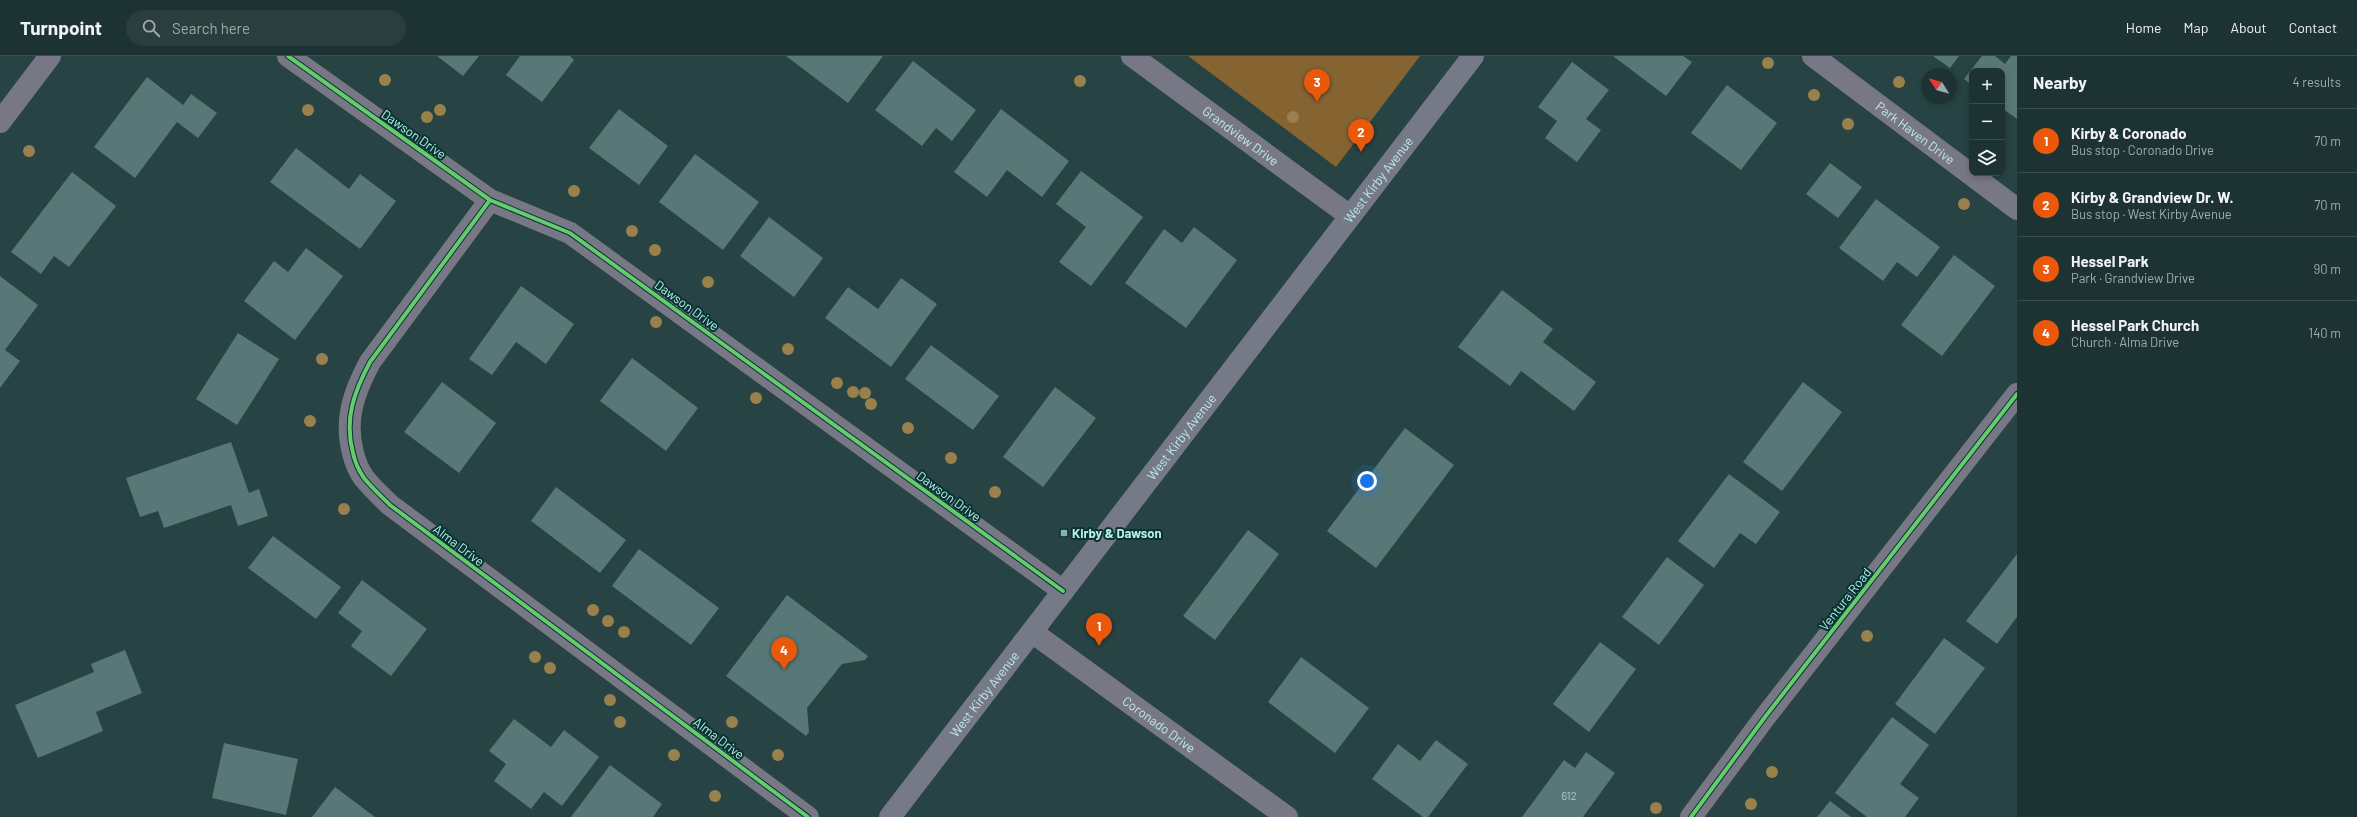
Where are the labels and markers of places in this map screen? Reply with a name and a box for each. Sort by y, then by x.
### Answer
pin: 3 [1304,69,1330,102]
pin: 2 [1348,119,1374,152]
place label: Kirby & Dawson [1072,525,1162,541]
marker: Kirby & Dawson [1059,528,1069,538]
pin: 1 [1086,613,1112,646]
pin: 4 [771,637,797,670]

